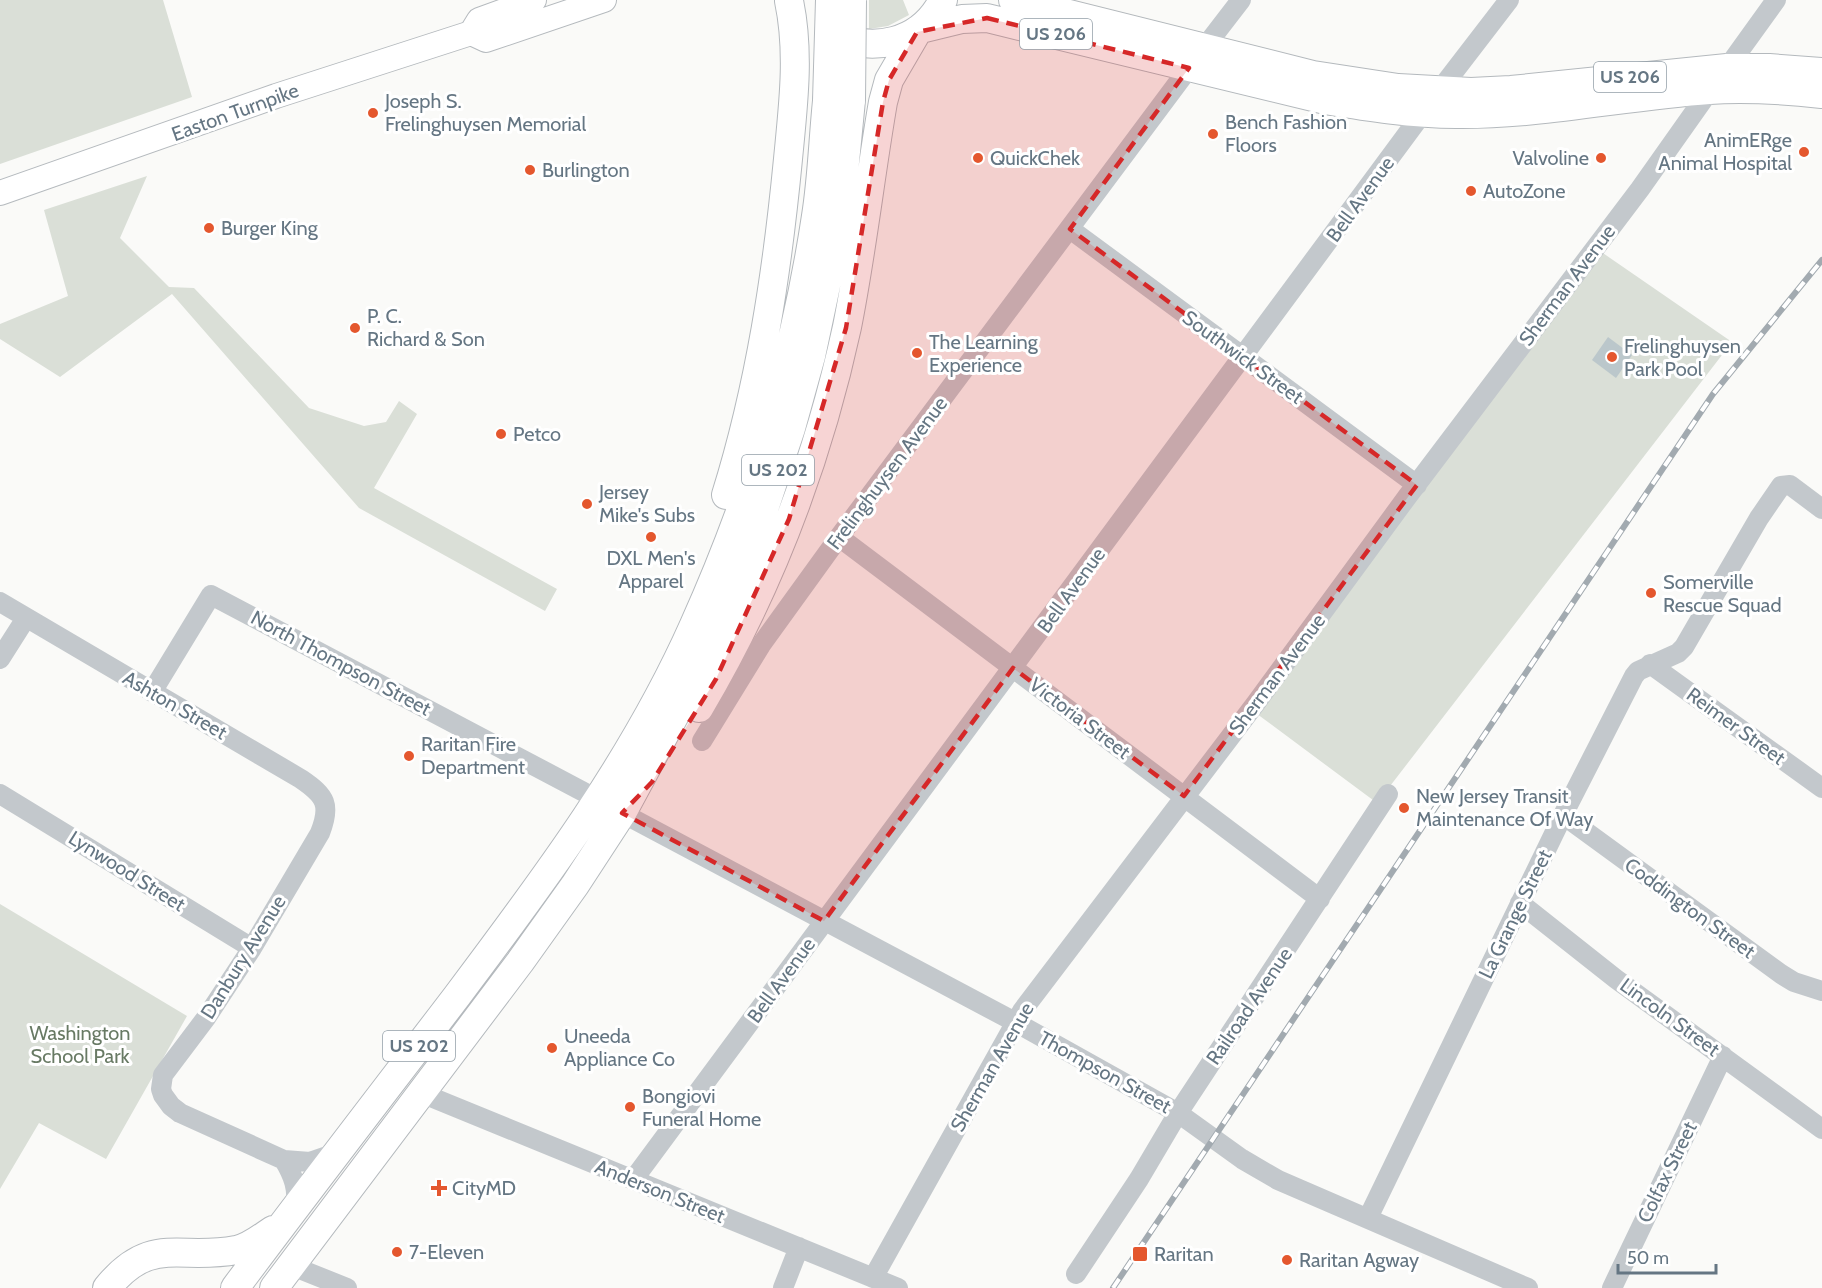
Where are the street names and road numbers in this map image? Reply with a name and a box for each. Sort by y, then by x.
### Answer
road number: US 206 [1020,19,1092,49]
road number: US 206 [1594,62,1666,92]
street label: Easton Turnpike [168,78,302,146]
street label: Bell Avenue [1321,152,1399,246]
street label: Sherman Avenue [1514,220,1620,350]
street label: Southwick Street [1178,305,1308,409]
street label: Frelinghuysen Avenue [822,392,952,554]
road number: US 202 [742,455,814,485]
street label: Bell Avenue [1032,543,1110,637]
street label: North Thompson Street [247,605,435,721]
street label: Sherman Avenue [1224,609,1330,739]
street label: Ashton Street [119,666,231,745]
street label: Victoria Street [1025,672,1135,764]
street label: Reimer Street [1682,682,1790,770]
street label: Lynwood Street [64,826,190,917]
street label: La Grange Street [1473,845,1557,982]
street label: Coddington Street [1620,853,1760,964]
street label: Danbury Avenue [195,891,291,1023]
street label: Bell Avenue [742,933,820,1027]
street label: Railroad Avenue [1201,943,1297,1069]
street label: Lincoln Street [1616,973,1725,1061]
street label: Sherman Avenue [945,998,1039,1136]
street label: Thompson Street [1035,1026,1176,1118]
road number: US 202 [383,1031,455,1061]
street label: Colfax Street [1632,1117,1702,1226]
street label: Anderson Street [592,1154,728,1228]

